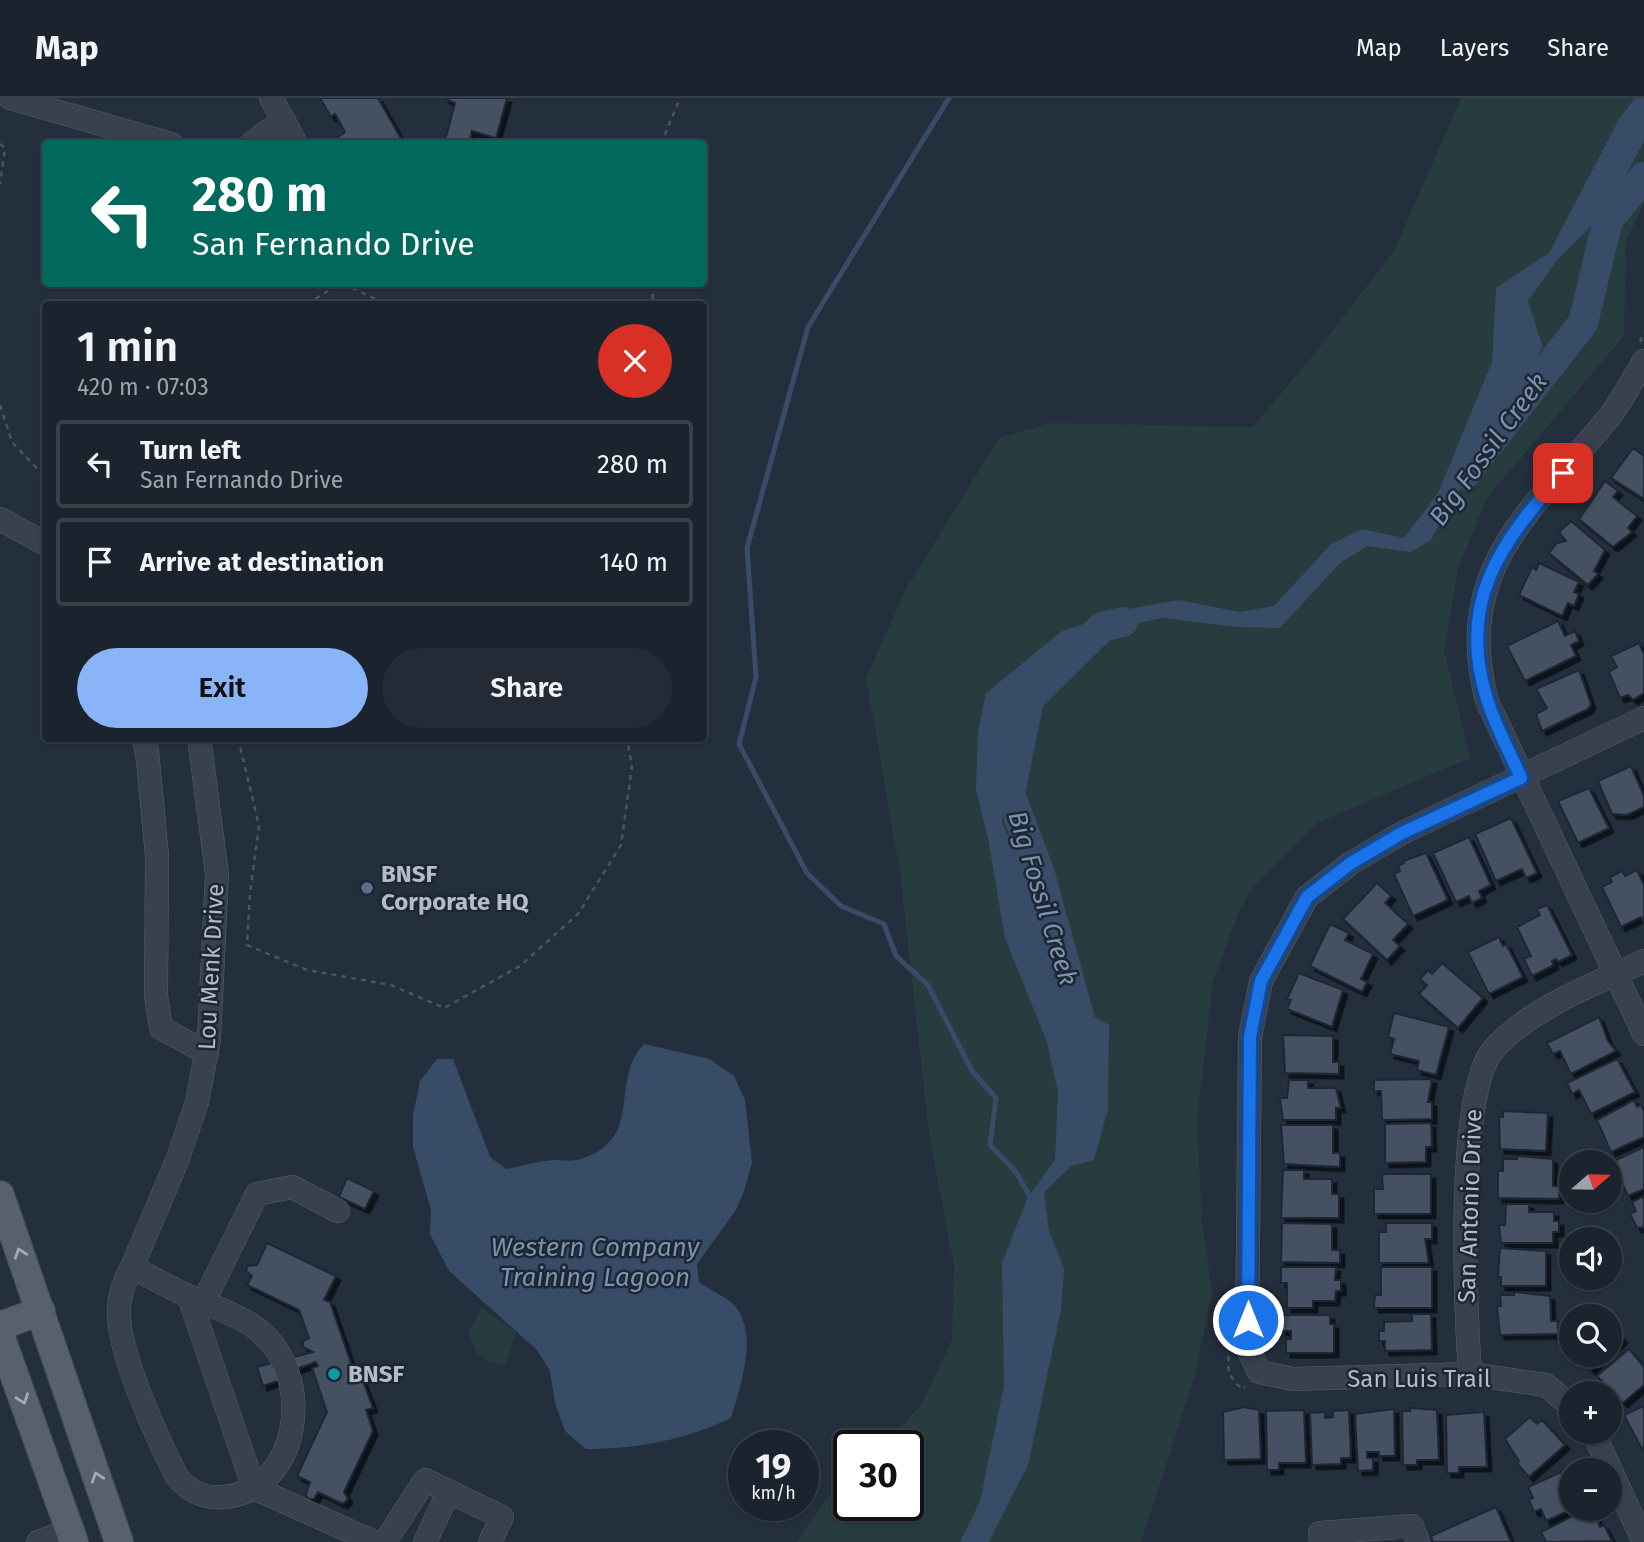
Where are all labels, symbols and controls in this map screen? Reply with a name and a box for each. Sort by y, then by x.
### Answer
text: Map [35,28,99,68]
text: Map [1356,34,1402,62]
text: Layers [1440,34,1509,62]
text: Share [1547,34,1609,62]
text: 280 m [192,165,328,224]
icon: left [77,168,168,259]
text: San Fernando Drive [192,225,475,263]
text: 1 min [77,322,178,372]
button: close [598,324,672,398]
water label: Big Fossil Creek [1423,367,1554,532]
text: 420 m · 07:03 [77,373,209,401]
text: Turn left [140,435,241,466]
pin [1533,443,1593,503]
icon: left [81,445,119,483]
text: 280 m [597,449,668,480]
icon: arrive [1544,454,1582,492]
text: San Fernando Drive [140,466,343,494]
icon: arrive [81,543,119,581]
text: Arrive at destination [140,547,384,578]
text: 140 m [599,547,668,578]
button: Exit [77,648,368,728]
button: Share [382,648,672,728]
water label: Big Fossil Creek [1001,807,1084,989]
place label: BNSF Corporate HQ [381,860,529,916]
marker: BNSF Corporate HQ [359,880,375,896]
street label: Lou Menk Drive [193,883,229,1051]
street label: San Antonio Drive [1453,1108,1487,1304]
north arrow [1559,1150,1622,1213]
map controls [1559,1150,1622,1521]
button: sound [1559,1227,1622,1290]
water label: Western Company Training Lagoon [491,1232,701,1293]
one-way arrow [14,1248,28,1260]
position arrow [1211,1283,1285,1357]
button: search [1559,1304,1622,1367]
place label: BNSF [348,1360,404,1388]
street label: San Luis Trail [1347,1365,1491,1393]
marker: BNSF [326,1366,342,1382]
button: + [1559,1381,1622,1444]
one-way arrow [15,1393,29,1405]
speed limit sign: 30 [833,1430,924,1521]
text: 19 [756,1445,791,1487]
button: − [1559,1458,1622,1521]
one-way arrow [91,1472,106,1484]
text: km/h [751,1482,796,1504]

